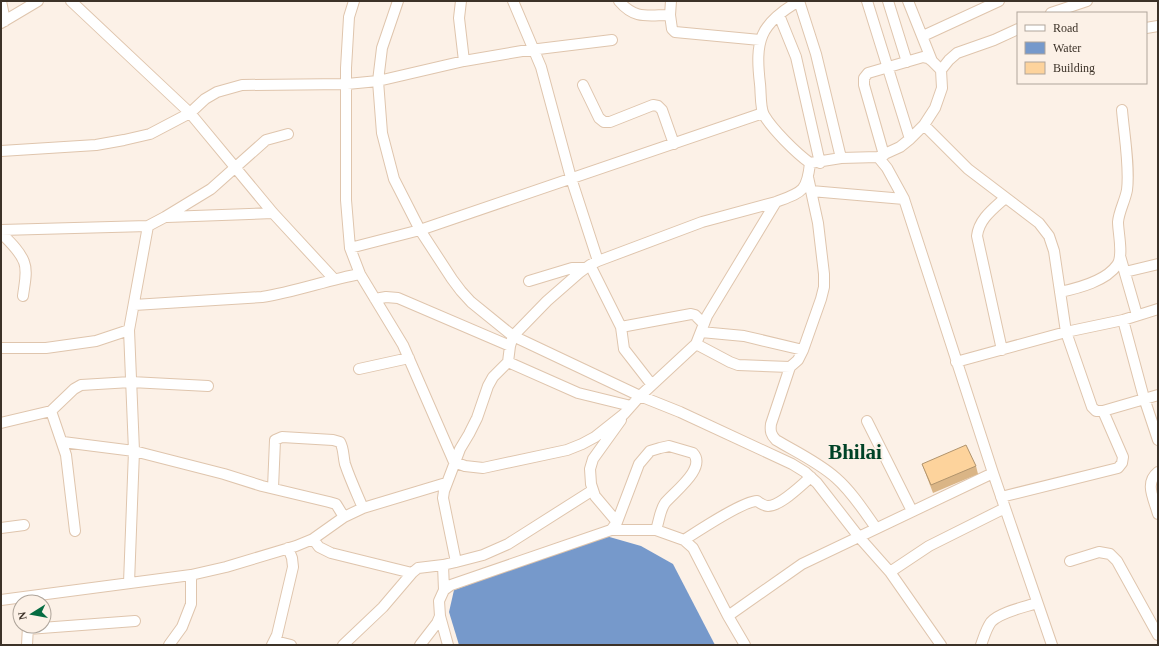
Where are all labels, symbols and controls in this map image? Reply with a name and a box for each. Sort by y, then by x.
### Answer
legend [1017,12,1147,84]
text: Road [1053,21,1078,35]
text: Water [1053,41,1081,55]
text: Building [1053,61,1095,75]
district label: Bhilai [828,440,882,464]
north arrow [12,594,52,634]
text: N [16,611,29,621]

